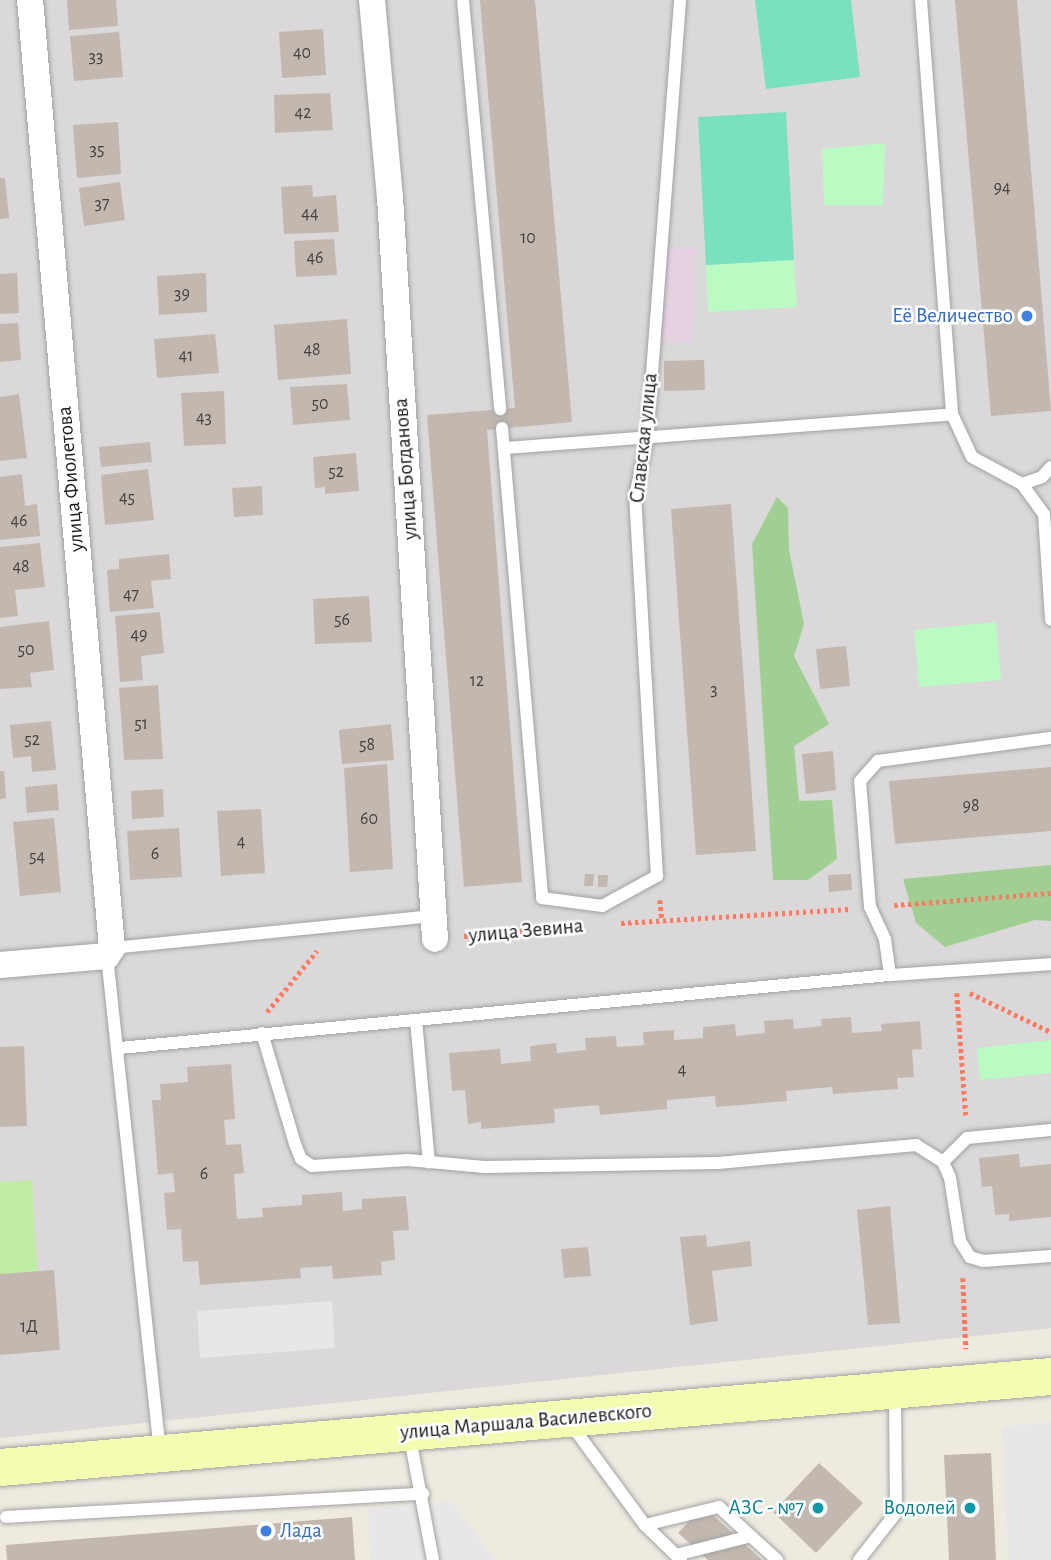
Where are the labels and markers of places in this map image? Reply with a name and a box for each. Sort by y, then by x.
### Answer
place label: Её Величество [892,303,1013,329]
marker: Её Величество [1019,308,1035,324]
place label: АЗС - №7 [729,1495,804,1521]
place label: Водолей [883,1495,956,1521]
marker: АЗС - №7 [810,1500,826,1516]
marker: Водолей [962,1500,978,1516]
place label: Лада [280,1518,322,1544]
marker: Лада [258,1523,274,1539]

